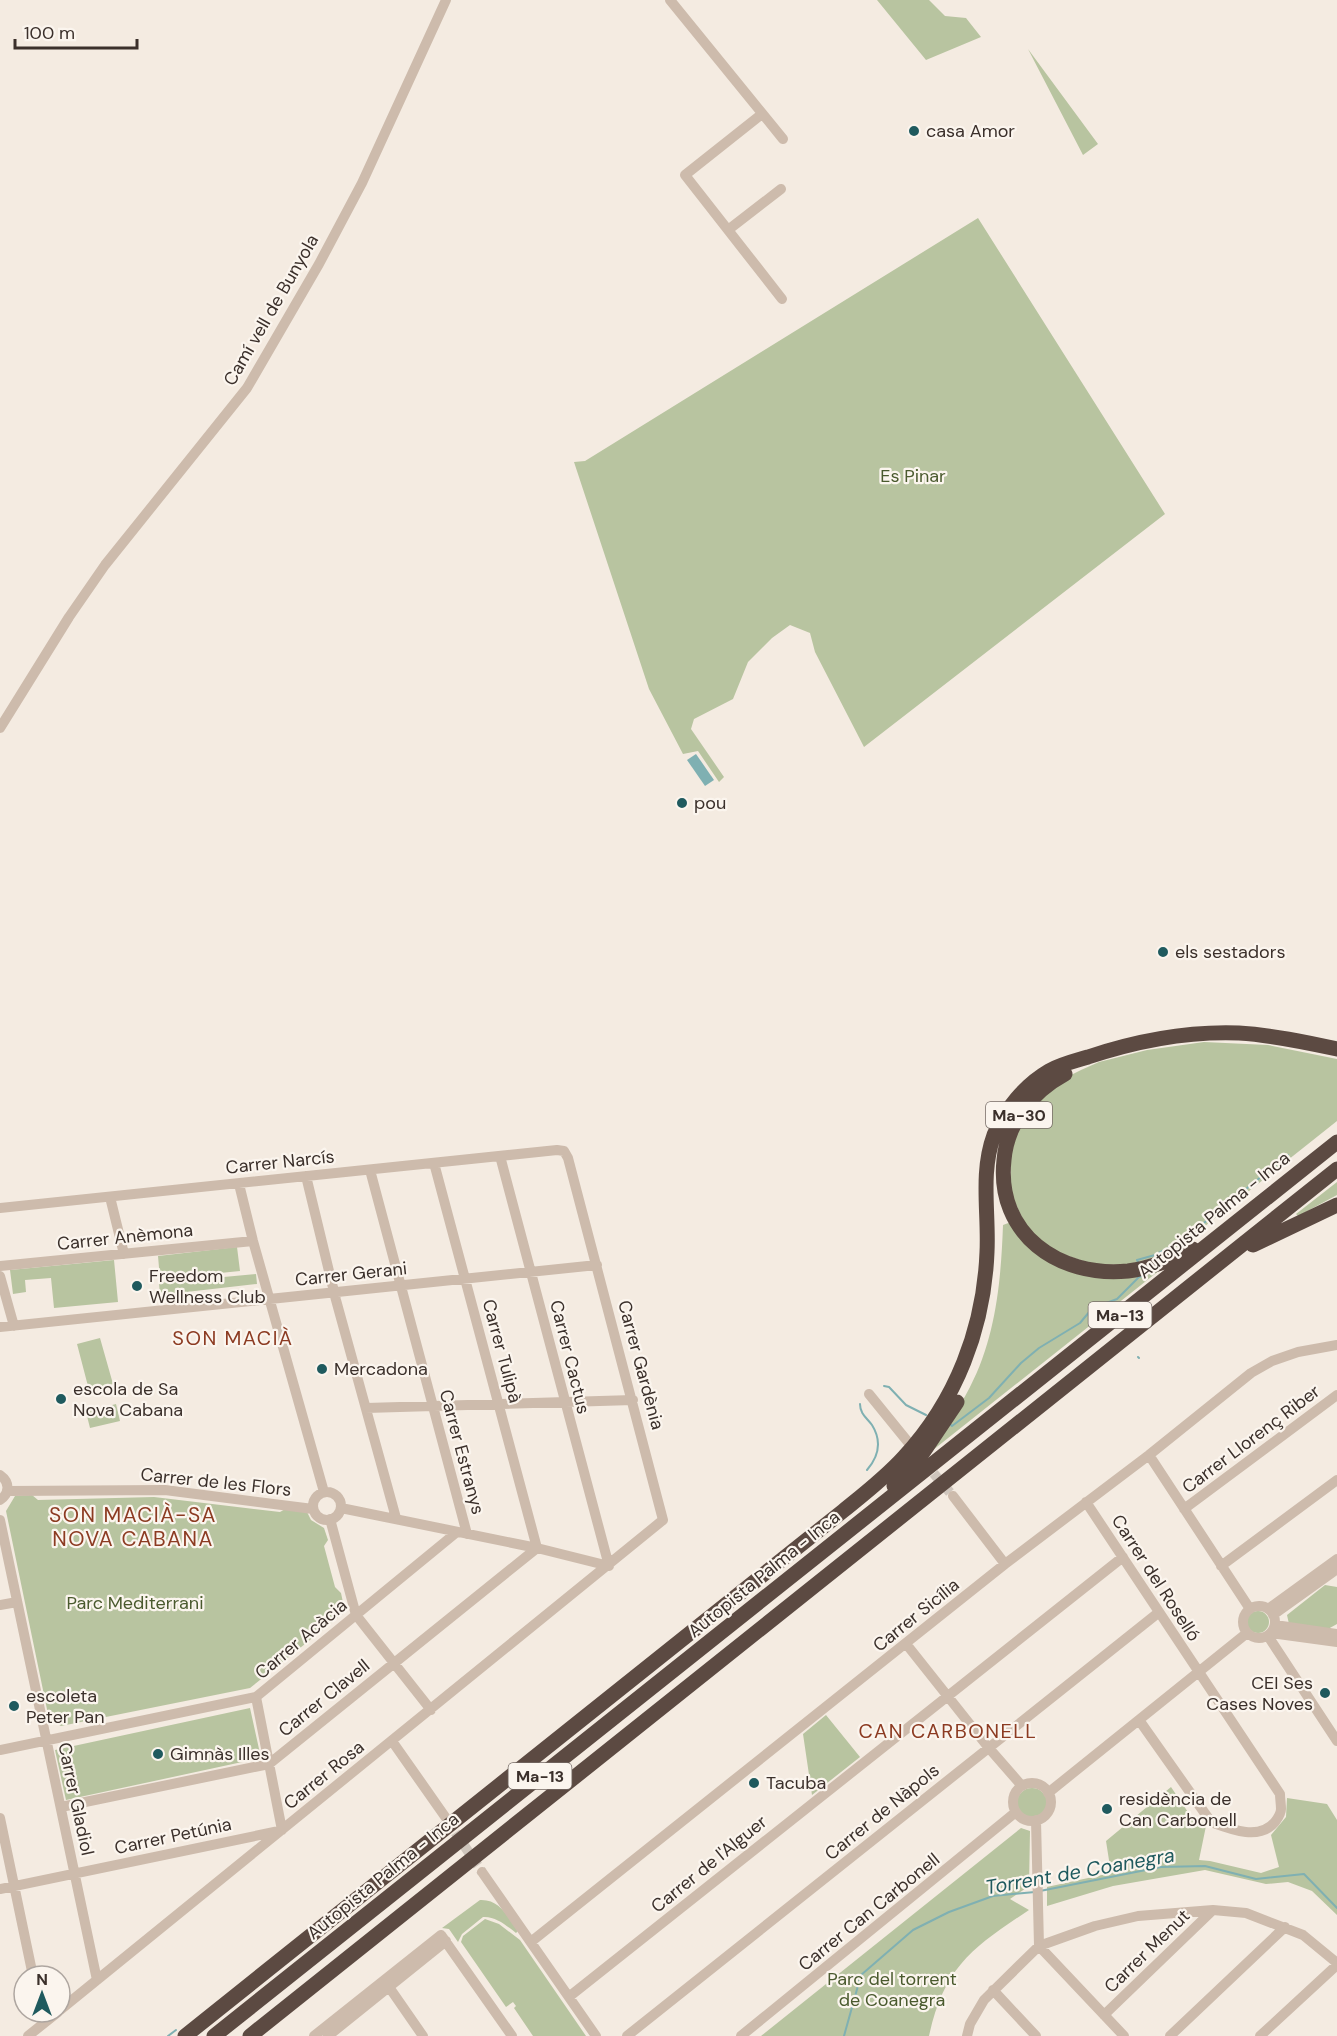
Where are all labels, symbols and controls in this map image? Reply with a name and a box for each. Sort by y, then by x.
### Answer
scale bar [15,12,136,50]
text: 100 m [24,21,75,45]
place label: casa Amor [926,119,1015,143]
marker: casa Amor [907,124,921,138]
street label: Camí vell de Bunyola [218,230,324,390]
park label: Es Pinar [880,464,946,488]
place label: pou [694,791,726,815]
marker: pou [675,796,689,810]
place label: els sestadors [1175,940,1285,964]
marker: els sestadors [1156,945,1170,959]
road number: Ma-30 [986,1102,1052,1128]
street label: Carrer Narcís [224,1144,336,1180]
street label: Autopista Palma - Inca [1133,1146,1295,1284]
street label: Carrer Anèmona [56,1218,194,1256]
street label: Carrer Gerani [294,1256,408,1292]
place label: Freedom Wellness Club [149,1264,266,1309]
marker: Freedom Wellness Club [130,1279,144,1293]
street label: Carrer Tulipà [477,1297,527,1405]
street label: Carrer Cactus [544,1298,596,1416]
street label: Carrer Gardènia [612,1298,670,1432]
road number: Ma-13 [1088,1302,1152,1328]
district label: SON MACIÀ [172,1325,294,1351]
place label: Mercadona [334,1357,428,1381]
marker: Mercadona [315,1362,329,1376]
place label: escola de Sa Nova Cabana [73,1377,183,1422]
street label: Carrer Llorenç Riber [1177,1379,1325,1499]
street label: Carrer Estranys [434,1387,490,1517]
marker: escola de Sa Nova Cabana [54,1392,68,1406]
street label: Carrer de les Flors [139,1462,293,1502]
district label: SON MACIÀ-SA NOVA CABANA [49,1501,217,1553]
street label: Autopista Palma - Inca [683,1505,845,1643]
street label: Carrer del Roselló [1106,1510,1206,1646]
street label: Carrer Sicília [868,1573,964,1657]
park label: Parc Mediterrani [67,1591,203,1615]
street label: Carrer Acàcia [250,1593,352,1685]
street label: Carrer Clavell [273,1654,375,1742]
place label: CEI Ses Cases Noves [1206,1671,1313,1716]
place label: escoleta Peter Pan [26,1684,104,1729]
marker: CEI Ses Cases Noves [1318,1686,1332,1700]
marker: escoleta Peter Pan [7,1699,21,1713]
district label: CAN CARBONELL [859,1718,1037,1744]
street label: Carrer Rosa [279,1735,369,1815]
street label: Carrer Gladiol [52,1740,100,1858]
place label: Gimnàs Illes [170,1742,269,1766]
marker: Gimnàs Illes [151,1747,165,1761]
street label: Carrer de Nàpols [820,1758,944,1866]
road number: Ma-13 [508,1763,572,1789]
place label: Tacuba [766,1771,826,1795]
marker: Tacuba [747,1776,761,1790]
place label: residència de Can Carbonell [1119,1787,1237,1832]
marker: residència de Can Carbonell [1100,1802,1114,1816]
street label: Autopista Palma - Inca [302,1807,464,1945]
street label: Carrer de l'Alguer [646,1810,772,1918]
street label: Carrer Petúnia [112,1812,234,1860]
water label: Torrent de Coanegra [983,1842,1177,1900]
street label: Carrer Can Carbonell [793,1848,945,1976]
street label: Carrer Menut [1099,1904,1195,1998]
north arrow [12,1964,72,2024]
park label: Parc del torrent de Coanegra [827,1967,957,2012]
text: N [36,1969,48,1990]

